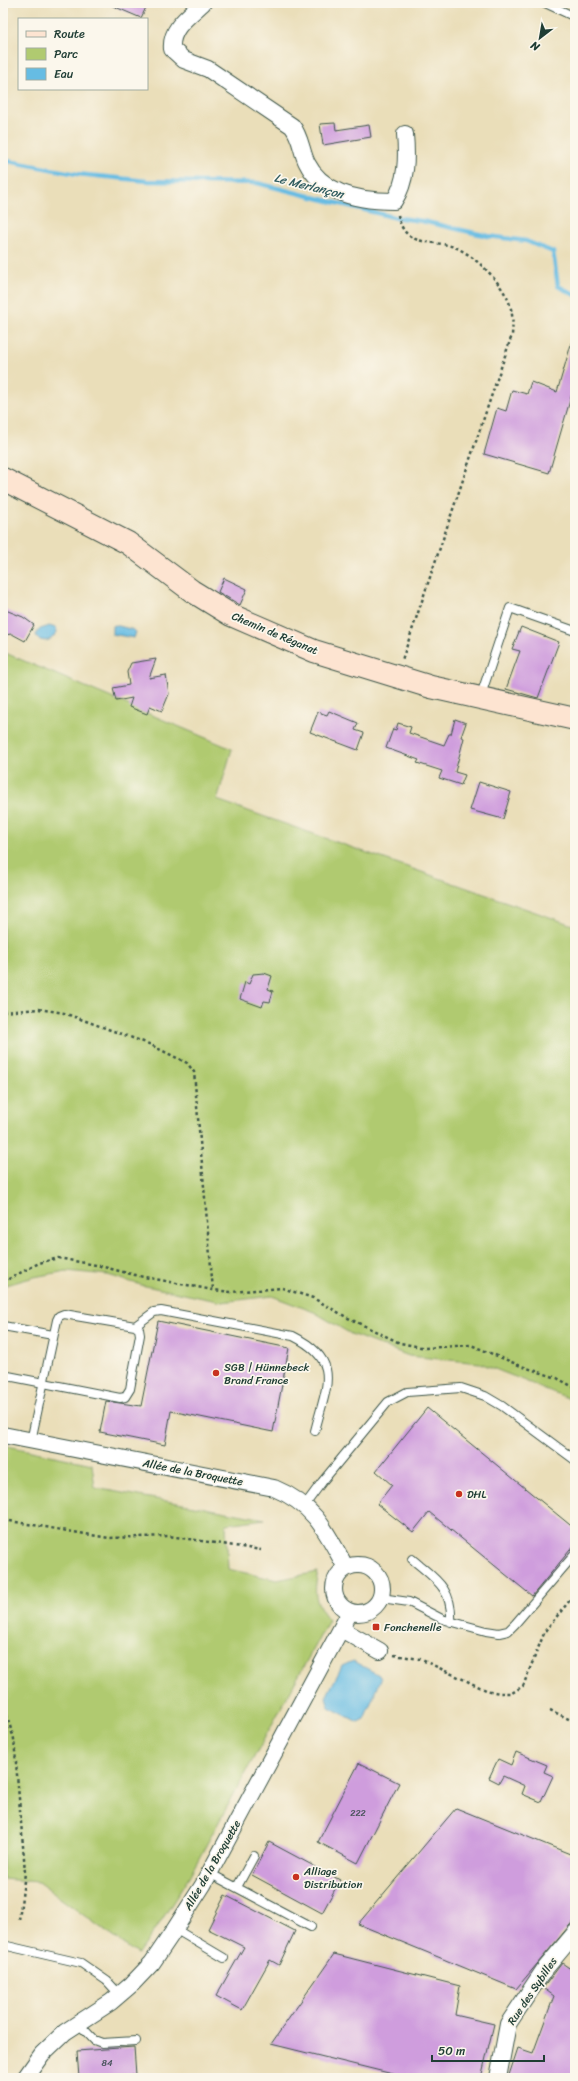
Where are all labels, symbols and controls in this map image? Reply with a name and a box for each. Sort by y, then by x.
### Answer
legend [18,18,148,90]
north arrow [520,18,560,58]
text: Route [54,23,85,45]
text: N [527,36,544,57]
text: Parc [54,43,78,65]
text: Eau [54,63,74,85]
water label: Le Merlançon [272,167,347,206]
street label: Chemin de Réganat [229,607,321,660]
place label: SGB | Hünnebeck Brand France [224,1358,309,1390]
marker: SGB | Hünnebeck Brand France [211,1368,221,1378]
street label: Allée de la Broquette [140,1453,245,1492]
place label: DHL [467,1485,487,1504]
marker: DHL [454,1489,464,1499]
place label: Fonchenelle [384,1618,442,1637]
marker: Fonchenelle [371,1622,381,1632]
house number: 222 [350,1805,366,1821]
street label: Allée de la Broquette [178,1816,246,1915]
place label: Alliage Distribution [303,1862,362,1894]
marker: Alliage Distribution [291,1872,301,1882]
street label: Rue des Sybilles [503,1953,563,2029]
scale bar [432,2037,544,2063]
text: 50 m [438,2040,465,2062]
house number: 84 [101,2055,113,2071]

